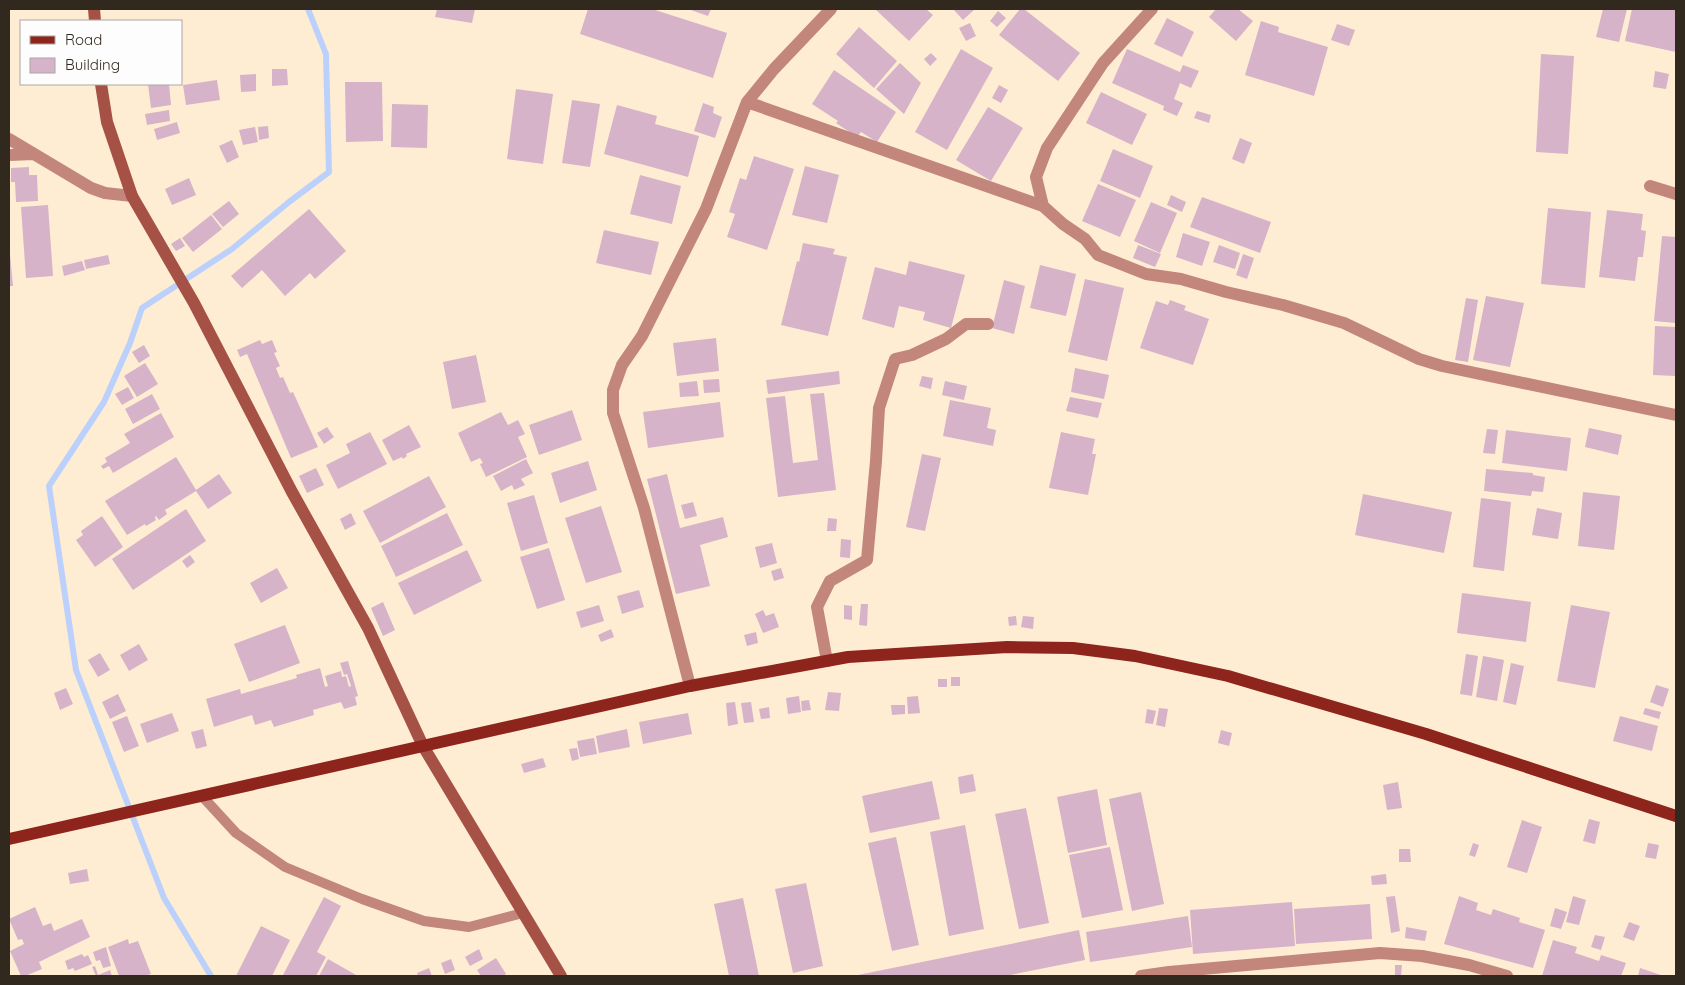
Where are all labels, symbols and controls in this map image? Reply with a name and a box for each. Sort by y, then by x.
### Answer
legend [20,20,182,85]
text: Road [65,30,102,49]
text: Building [65,55,120,74]

